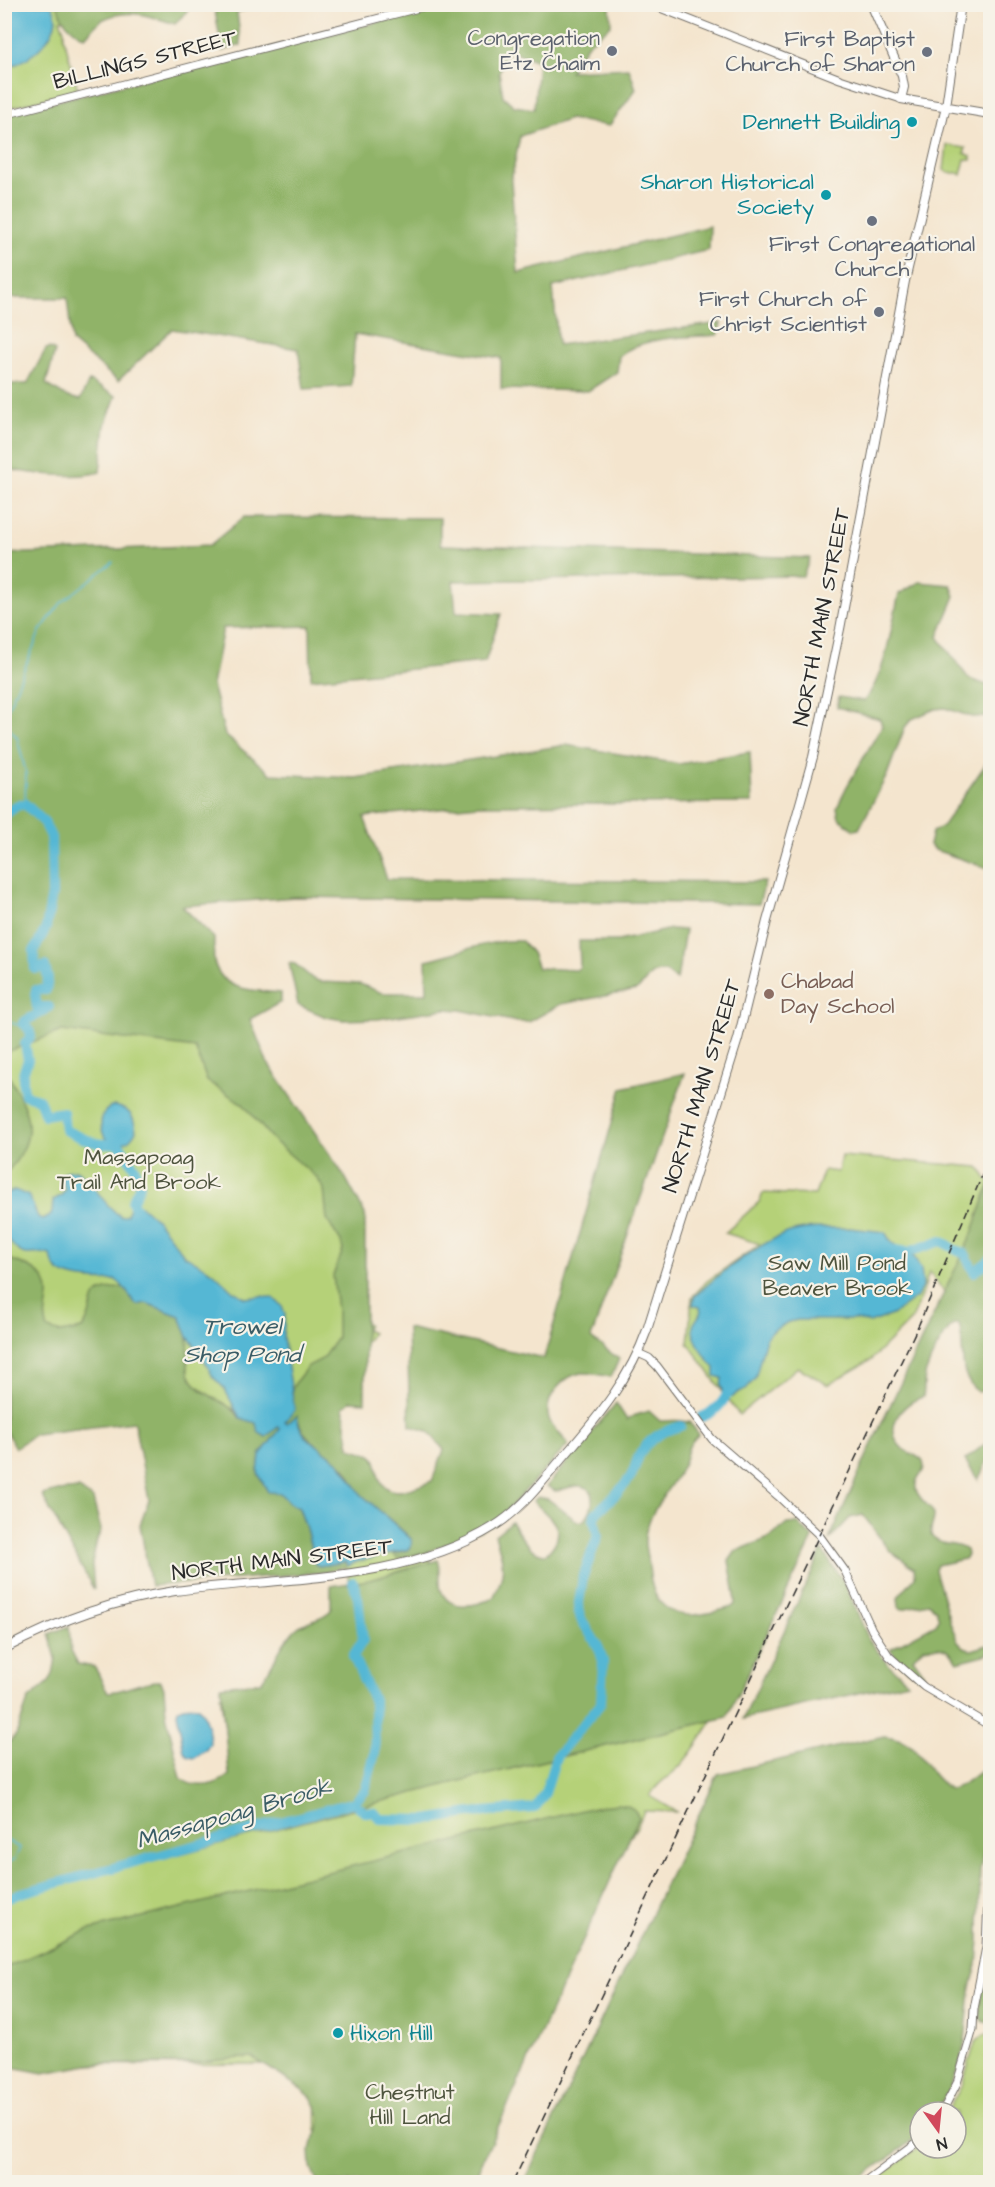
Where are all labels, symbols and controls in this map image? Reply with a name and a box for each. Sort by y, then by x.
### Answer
street label: BILLINGS STREET [50,22,240,98]
place label: Congregation Etz Chaim [468,23,600,79]
place label: First Baptist Church of Sharon [726,24,915,80]
marker: Congregation Etz Chaim [605,44,619,58]
marker: First Baptist Church of Sharon [920,45,934,59]
place label: Dennett Building [743,107,900,139]
marker: Dennett Building [905,115,919,129]
place label: Sharon Historical Society [640,167,814,224]
marker: Sharon Historical Society [819,188,833,202]
marker: First Congregational Church [865,214,879,228]
place label: First Congregational Church [769,229,975,285]
place label: First Church of Christ Scientist [699,284,868,340]
marker: First Church of Christ Scientist [872,305,886,319]
street label: NORTH MAIN STREET [786,505,858,729]
place label: Chabad Day School [781,966,895,1023]
street label: NORTH MAIN STREET [655,975,749,1196]
marker: Chabad Day School [762,987,776,1001]
park label: Massapoag Trail And Brook [57,1142,221,1198]
park label: Saw Mill Pond Beaver Brook [762,1248,912,1304]
water label: Trowel Shop Pond [184,1310,305,1372]
street label: NORTH MAIN STREET [170,1531,394,1589]
water label: Massapoag Brook [132,1770,337,1859]
place label: Hixon Hill [350,2018,433,2049]
marker: Hixon Hill [331,2026,345,2040]
park label: Chestnut Hill Land [365,2077,455,2133]
north arrow [908,2100,968,2160]
text: N [934,2132,949,2155]

